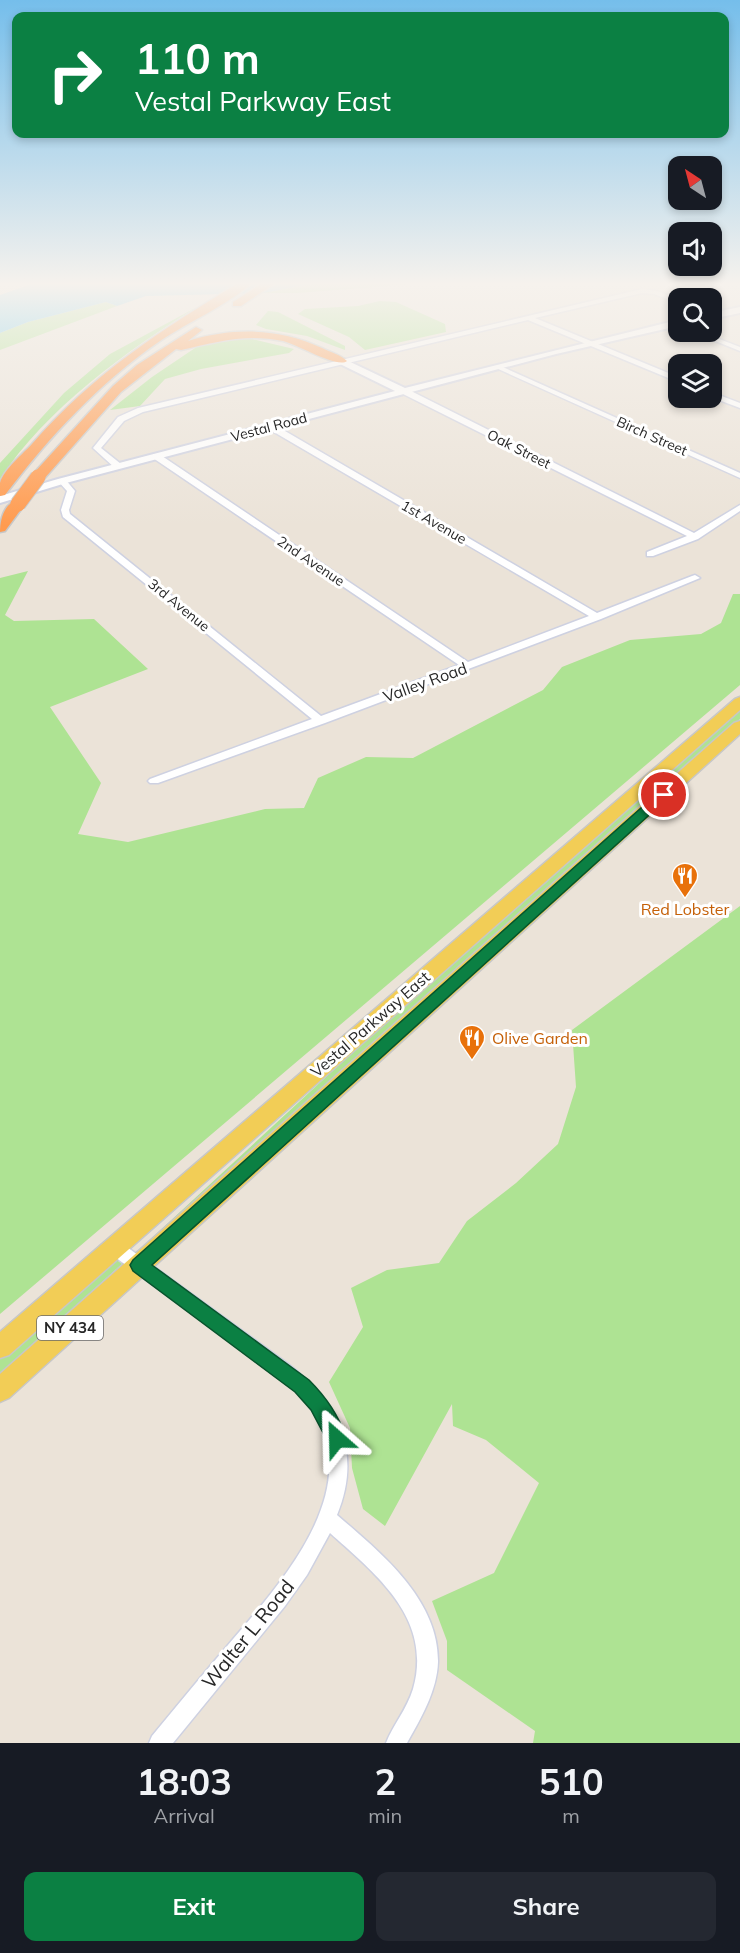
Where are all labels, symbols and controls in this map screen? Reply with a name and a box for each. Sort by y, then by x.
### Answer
text: 110 m [135,32,260,85]
icon: right [36,36,114,114]
text: Vestal Parkway East [135,84,391,118]
north arrow [668,156,722,210]
map controls [668,156,722,408]
button: sound [668,222,722,276]
button: search [668,288,722,342]
button: layers [668,354,722,408]
street label: Vestal Road [229,408,309,446]
street label: Birch Street [614,412,690,460]
street label: Oak Street [484,425,554,473]
street label: 1st Avenue [398,496,470,548]
street label: 2nd Avenue [274,532,348,590]
street label: 3rd Avenue [144,575,214,635]
street label: Valley Road [380,658,470,706]
pin [638,769,689,820]
icon: arrive [647,778,680,811]
restaurant icon: Red Lobster [670,861,700,899]
place label: Red Lobster [641,899,730,919]
street label: Vestal Parkway East [306,966,434,1081]
restaurant icon: Olive Garden [457,1023,487,1061]
place label: Olive Garden [492,1028,588,1048]
road number: NY 434 [37,1316,103,1340]
position arrow [305,1407,369,1471]
street label: Walter L Road [196,1574,299,1693]
text: 18:03 [136,1759,232,1804]
text: 2 [374,1759,396,1804]
text: 510 [539,1759,604,1804]
text: Arrival [154,1803,215,1828]
text: min [368,1803,402,1828]
text: m [562,1803,580,1828]
button: Exit [24,1872,364,1941]
button: Share [376,1872,716,1941]

